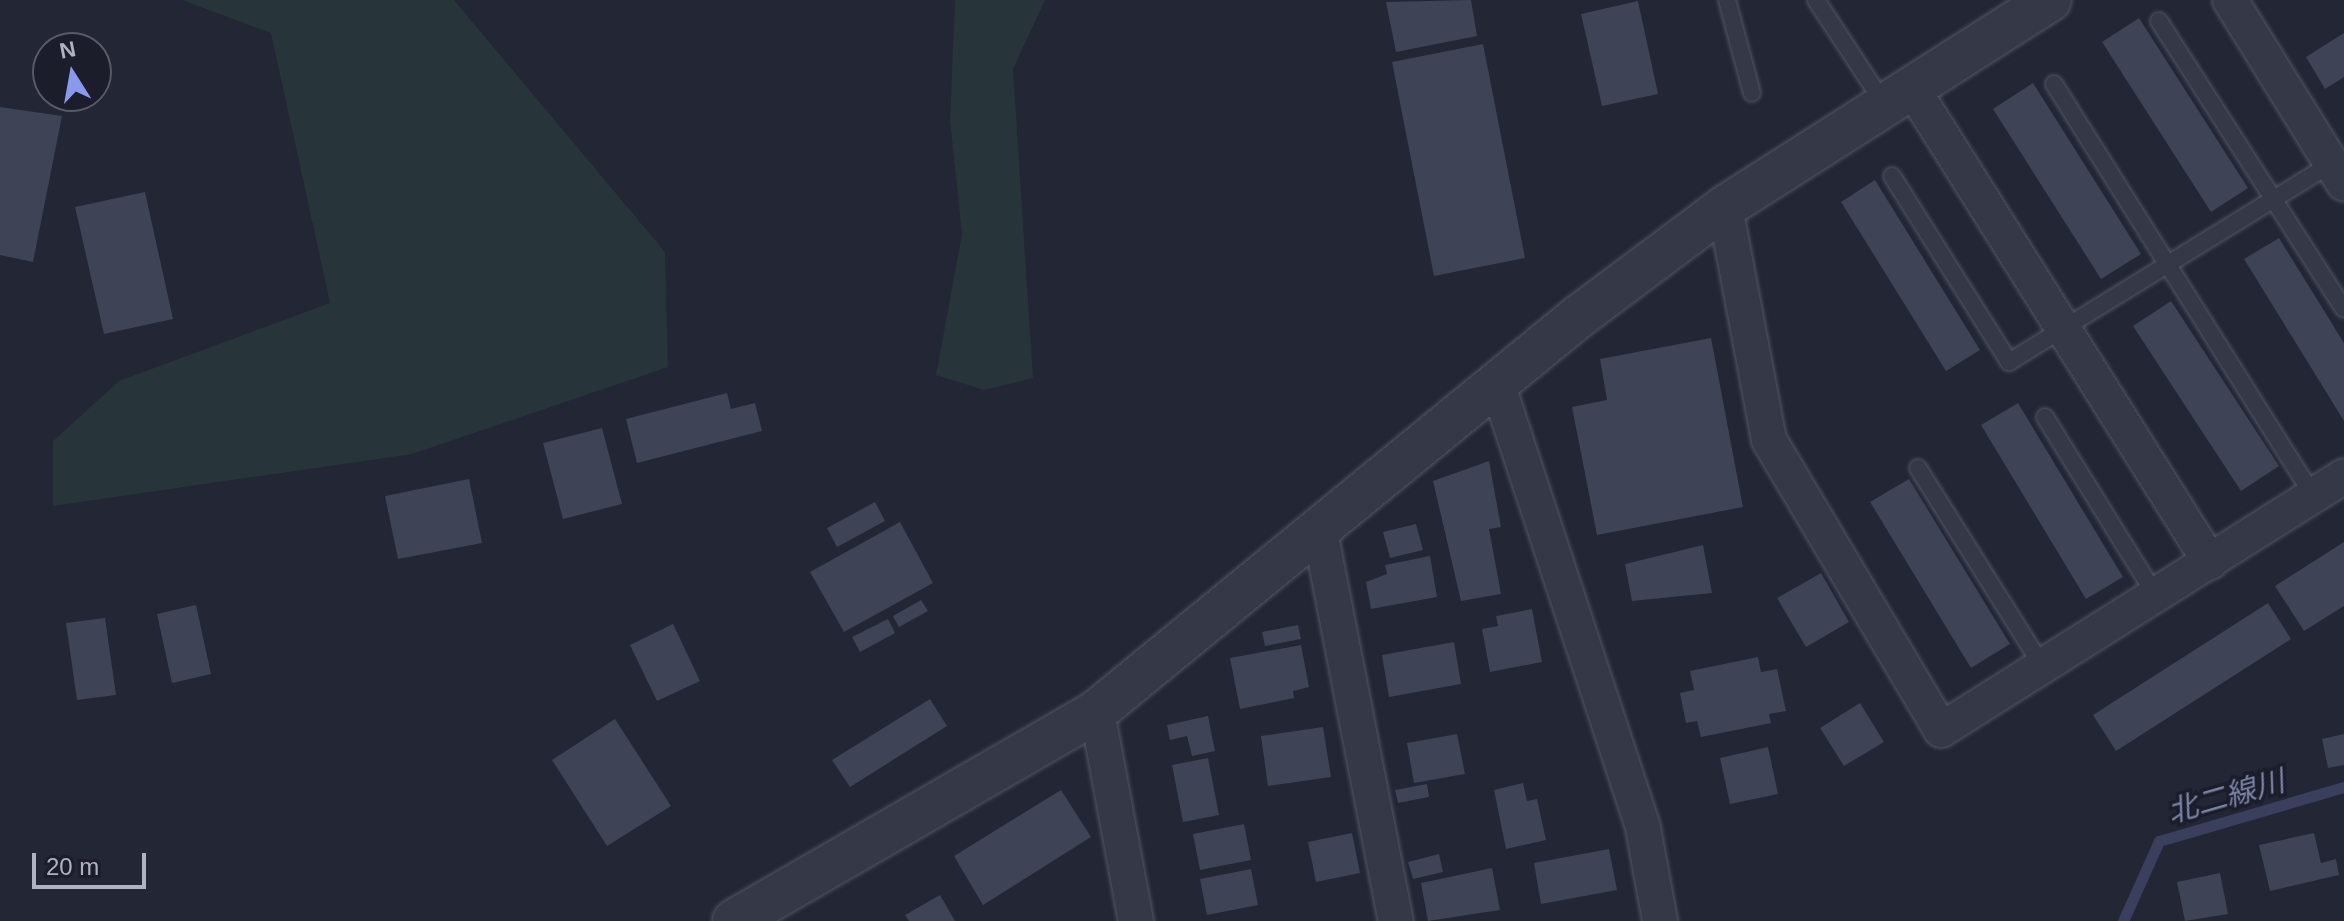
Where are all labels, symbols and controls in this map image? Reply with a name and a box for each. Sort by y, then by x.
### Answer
north arrow [32,32,112,112]
text: N [58,36,78,64]
water label: 北二線川 [2163,763,2289,831]
scale bar [36,837,150,887]
text: 20 m [46,853,99,880]

